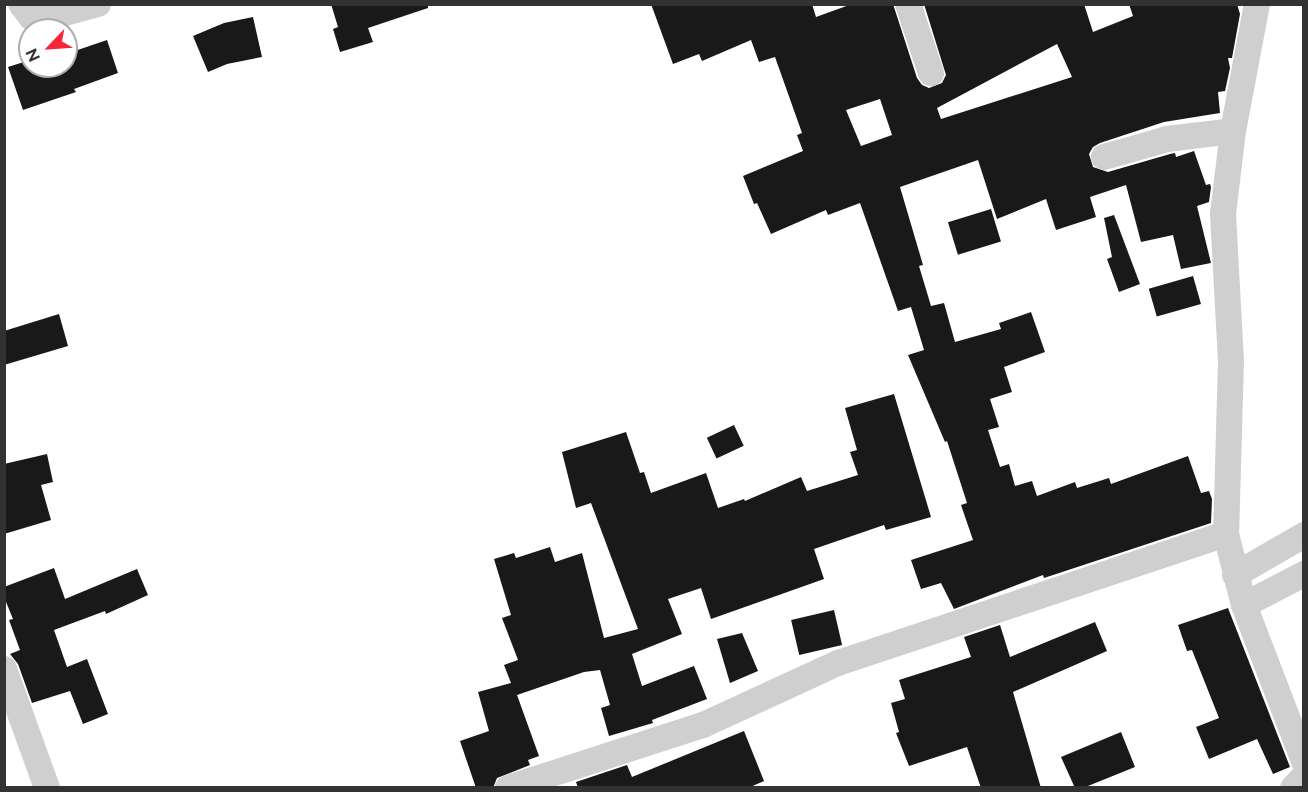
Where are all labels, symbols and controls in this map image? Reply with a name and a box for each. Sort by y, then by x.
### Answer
north arrow [18,18,78,78]
text: N [22,45,44,65]

